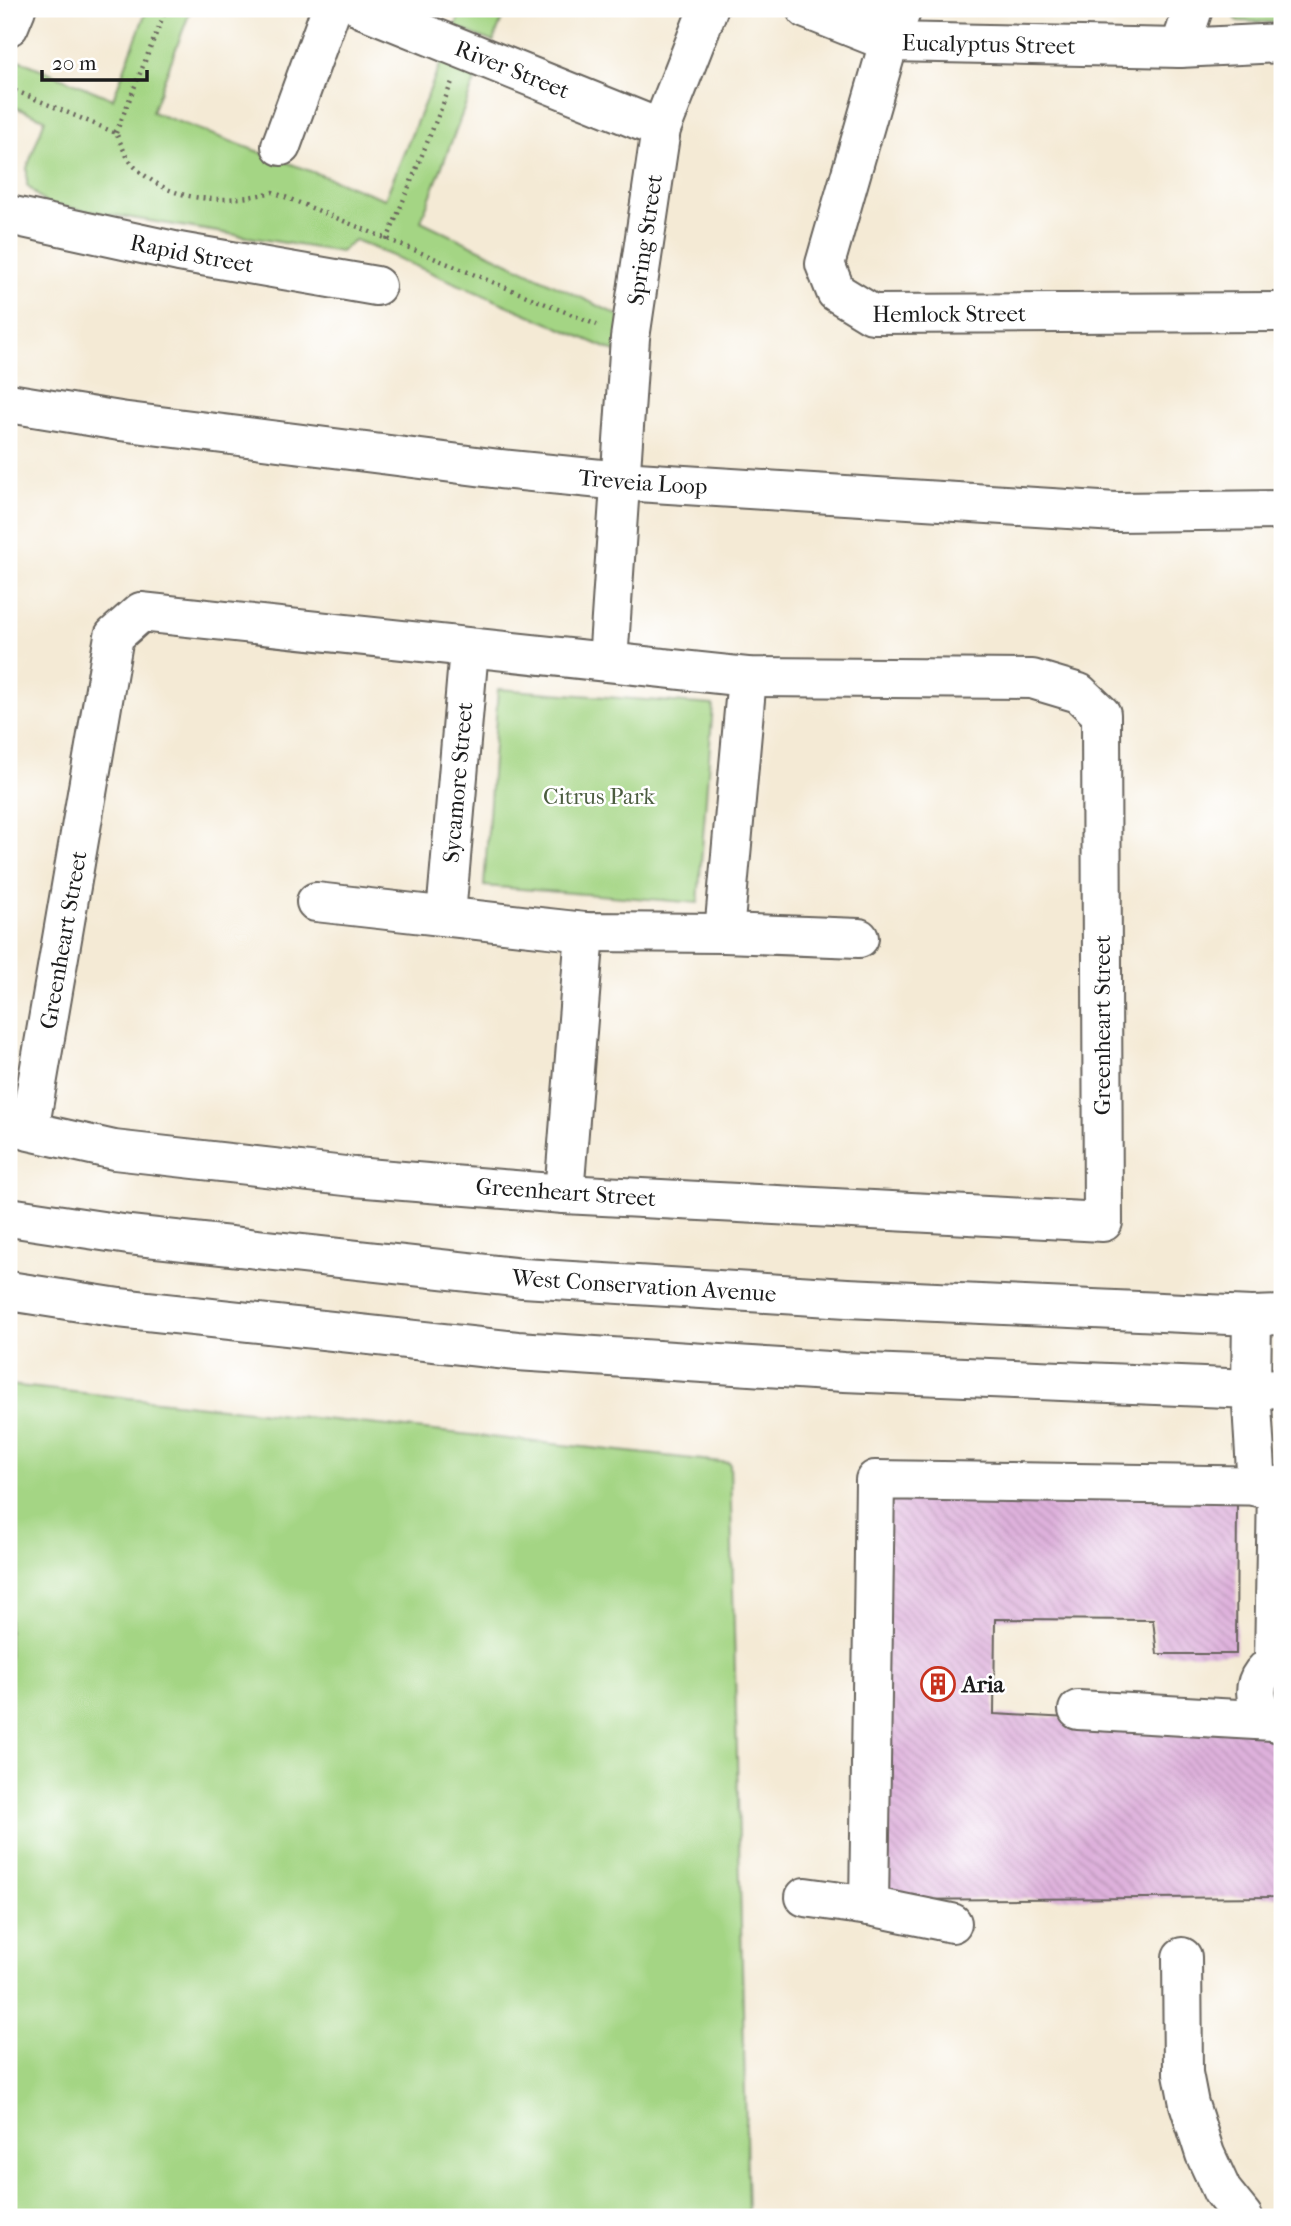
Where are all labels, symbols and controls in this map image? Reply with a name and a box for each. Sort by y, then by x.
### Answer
street label: Eucalyptus Street [901,29,1076,60]
street label: River Street [451,34,573,105]
scale bar [42,38,147,82]
text: 20 m [52,51,97,75]
street label: Spring Street [622,173,668,307]
street label: Rapid Street [128,229,256,279]
street label: Hemlock Street [872,300,1026,328]
street label: Treveia Loop [577,464,708,500]
street label: Sycamore Street [438,701,478,864]
park label: Citrus Park [543,783,656,810]
street label: Greenheart Street [35,849,92,1031]
street label: Greenheart Street [1089,935,1116,1115]
street label: Greenheart Street [475,1173,657,1212]
street label: West Conservation Avenue [509,1264,777,1308]
building icon: Aria [919,1665,957,1703]
place label: Aria [960,1671,1005,1698]

